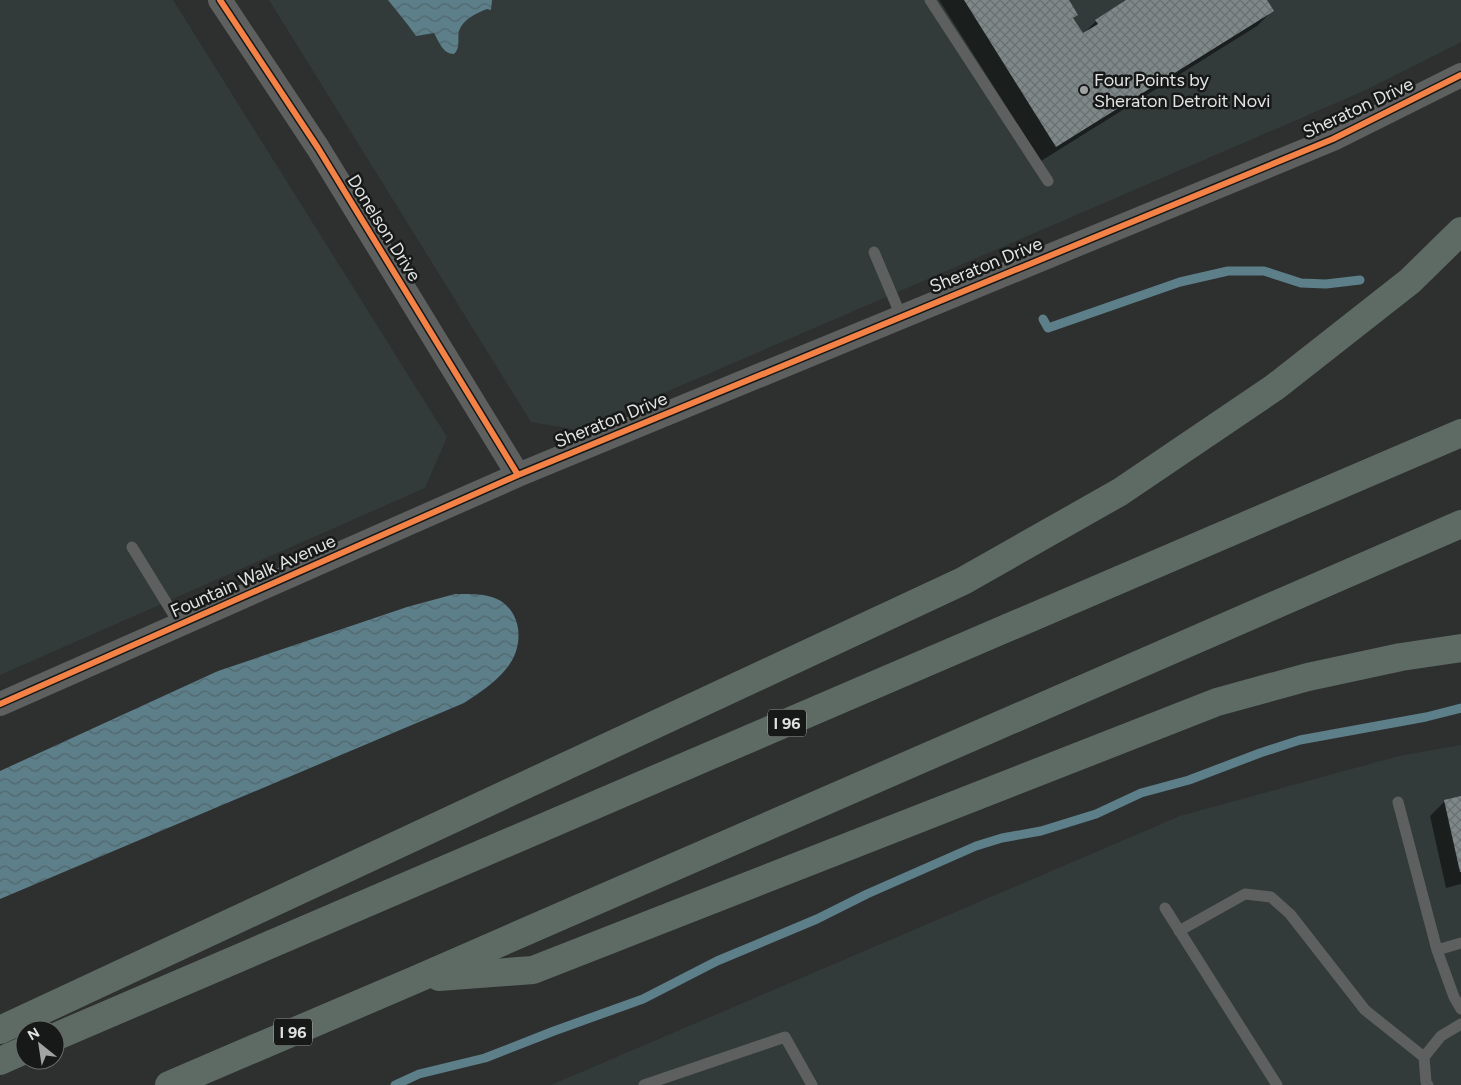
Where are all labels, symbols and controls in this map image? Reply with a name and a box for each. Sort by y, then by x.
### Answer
place label: Four Points by Sheraton Detroit Novi [1094,69,1271,112]
street label: Sheraton Drive [1299,73,1417,143]
marker: Four Points by Sheraton Detroit Novi [1078,84,1090,96]
street label: Donelson Drive [342,171,426,286]
street label: Sheraton Drive [926,232,1046,298]
street label: Sheraton Drive [551,387,671,453]
street label: Fountain Walk Avenue [167,530,339,622]
road number: I 96 [768,710,806,736]
road number: I 96 [274,1019,312,1046]
north arrow [15,1020,65,1070]
text: N [25,1024,43,1044]

